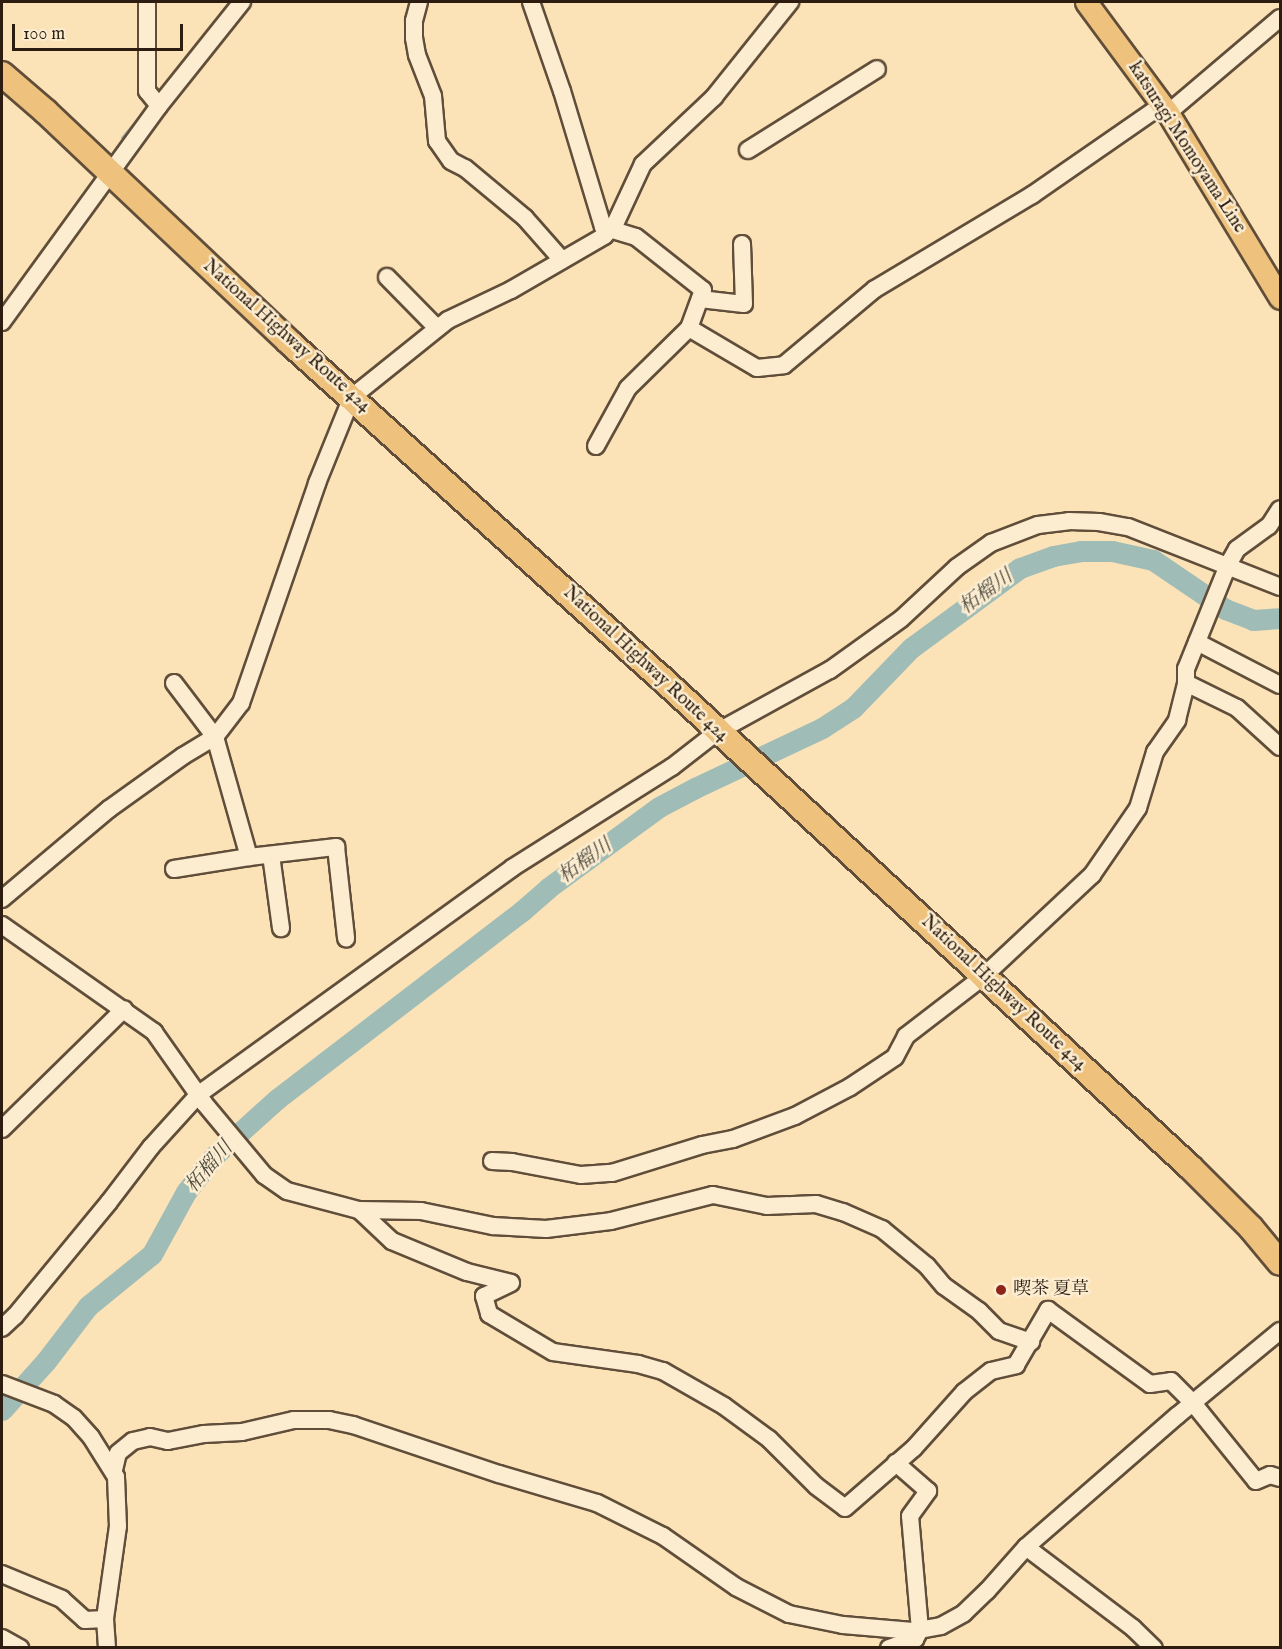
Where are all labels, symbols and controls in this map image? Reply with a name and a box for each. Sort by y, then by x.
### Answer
scale bar [15,12,186,50]
text: 100 m [23,23,65,46]
street label: katsuragi Momoyama Line [1123,58,1249,238]
street label: National Highway Route 424 [198,256,374,418]
water label: 柘榴川 [955,565,1017,619]
street label: National Highway Route 424 [558,583,732,747]
water label: 柘榴川 [554,834,616,888]
street label: National Highway Route 424 [916,912,1090,1076]
water label: 柘榴川 [180,1136,238,1198]
place label: 喫茶 夏草 [1013,1279,1089,1301]
marker: 喫茶 夏草 [994,1283,1008,1297]

